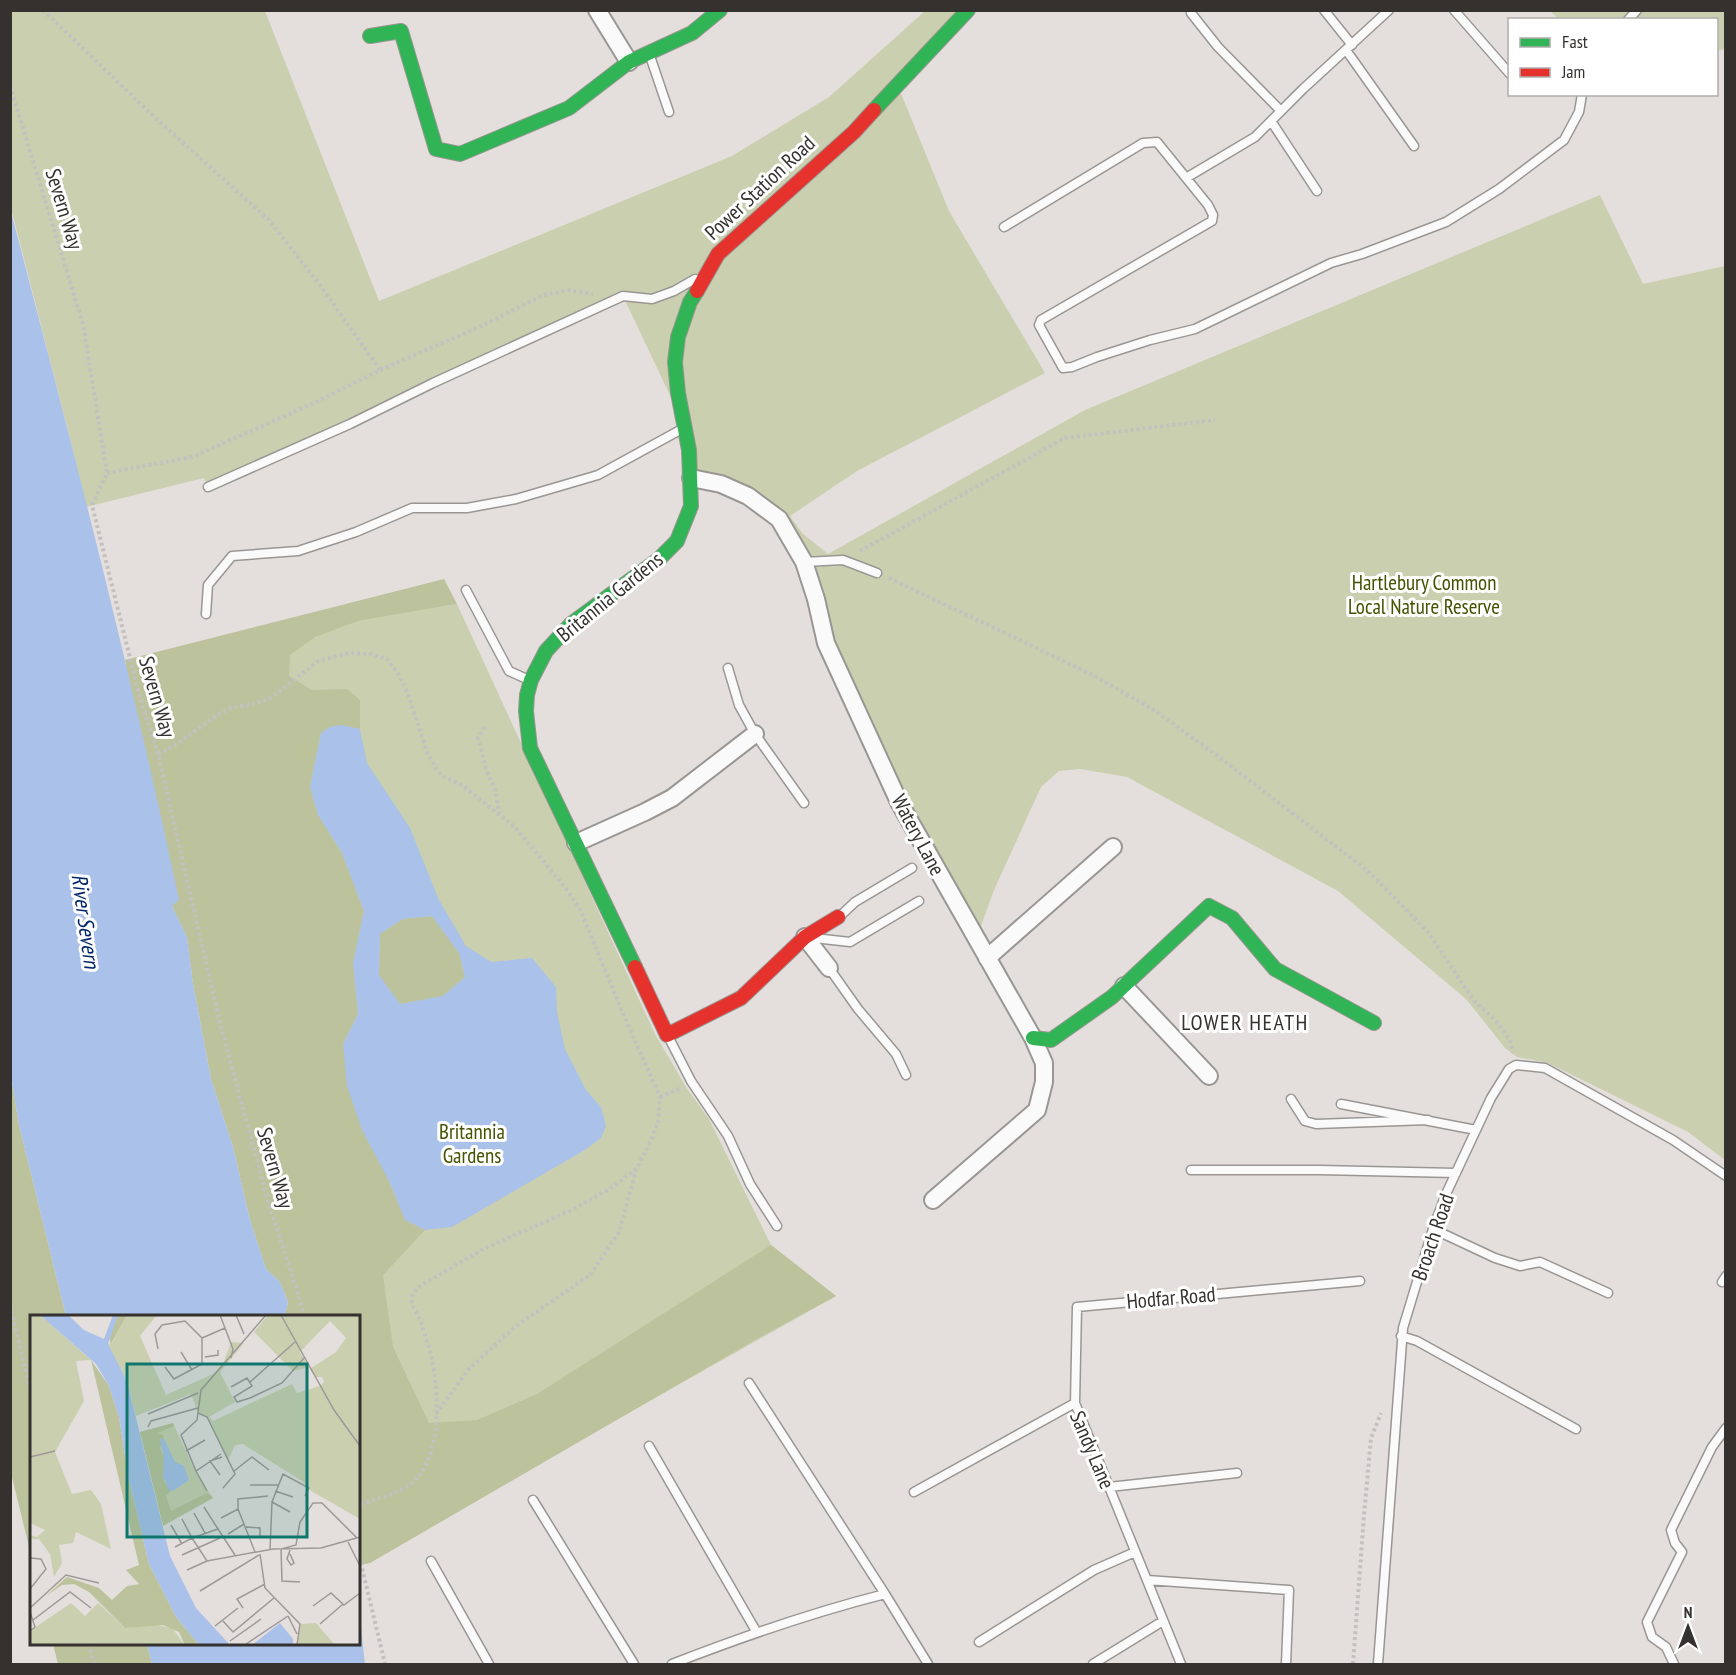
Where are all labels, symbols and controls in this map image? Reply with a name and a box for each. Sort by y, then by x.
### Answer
legend [1508,18,1718,96]
text: Fast [1562,30,1588,53]
text: Jam [1561,60,1585,83]
street label: Power Station Road [699,130,820,246]
street label: Severn Way [39,165,90,253]
street label: Britannia Gardens [551,546,668,648]
park label: Hartlebury Common Local Nature Reserve [1348,569,1500,620]
street label: Severn Way [133,653,182,741]
street label: Watery Lane [886,789,951,880]
water label: River Severn [66,872,107,971]
district label: LOWER HEATH [1181,1008,1309,1036]
park label: Britannia Gardens [439,1118,505,1169]
street label: Severn Way [251,1124,300,1212]
street label: Broach Road [1405,1190,1460,1284]
street label: Hodfar Road [1125,1280,1217,1315]
inset map [30,1315,360,1645]
street label: Sandy Lane [1064,1407,1121,1493]
north arrow [1658,1597,1718,1657]
text: N [1684,1602,1692,1622]

